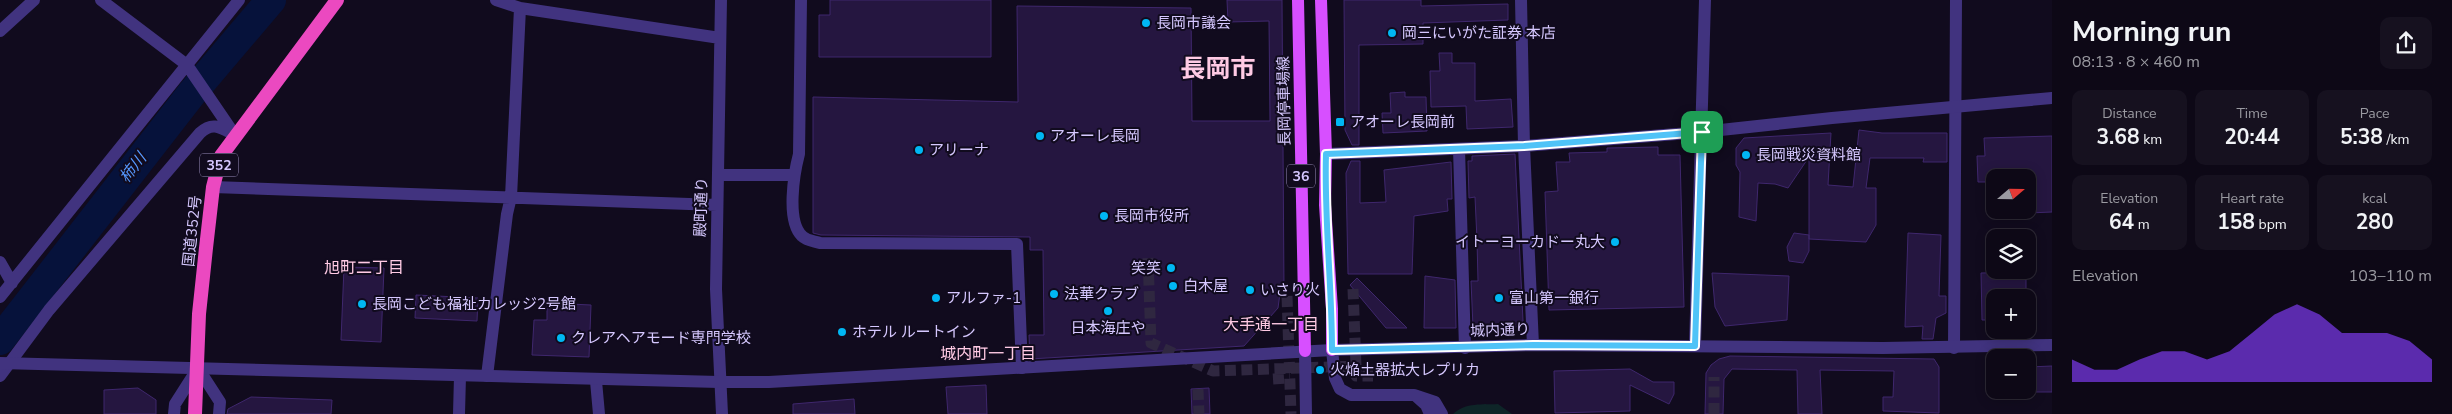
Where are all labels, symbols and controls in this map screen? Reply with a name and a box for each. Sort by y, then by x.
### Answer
place label: 長岡市議会 [1156,13,1231,33]
text: Morning run [2072,13,2231,51]
marker: 長岡市議会 [1140,17,1152,29]
button: share [2380,17,2432,69]
place label: 岡三にいがた証券 本店 [1402,23,1556,43]
marker: 岡三にいがた証券 本店 [1386,27,1398,39]
text: 08:13 · 8 × 460 m [2072,51,2200,73]
district label: 長岡市 [1180,52,1256,86]
street label: 長岡停車場線 [1273,56,1295,146]
text: Distance [2102,104,2157,123]
text: Time [2236,104,2268,123]
text: Pace [2360,104,2390,123]
pin [1681,111,1723,153]
place label: アオーレ長岡前 [1350,112,1455,132]
marker: アオーレ長岡前 [1334,116,1346,128]
icon: arrive [1688,118,1716,146]
text: 3.68 [2097,123,2140,151]
text: 20:44 [2224,123,2280,151]
text: 5:38 [2340,123,2383,151]
place label: アオーレ長岡 [1050,126,1140,146]
marker: アオーレ長岡 [1034,130,1046,142]
text: km [2140,130,2162,149]
text: /km [2383,130,2409,149]
place label: アリーナ [929,140,989,160]
marker: アリーナ [913,144,925,156]
place label: 長岡戦災資料館 [1756,145,1861,165]
water label: 柿川 [114,147,153,187]
marker: 長岡戦災資料館 [1740,149,1752,161]
road number: 352 [200,154,238,176]
road number: 36 [1287,165,1315,188]
north arrow [1986,169,2036,219]
map controls [1986,169,2036,399]
street label: 殿町通り [690,177,712,237]
text: Elevation [2100,189,2158,208]
text: Heart rate [2220,189,2284,208]
text: kcal [2362,189,2387,208]
street label: 国道352号 [178,194,206,268]
place label: 長岡市役所 [1114,206,1189,226]
text: 64 [2109,208,2134,236]
text: 158 [2217,208,2255,236]
text: 280 [2356,208,2394,236]
marker: 長岡市役所 [1098,210,1110,222]
text: m [2134,215,2150,234]
text: bpm [2255,215,2287,234]
button: layers [1986,229,2036,279]
place label: イトーヨーカドー丸大 [1455,232,1605,252]
marker: イトーヨーカドー丸大 [1609,236,1621,248]
district label: 旭町二丁目 [324,257,404,279]
place label: 笑笑 [1131,258,1161,278]
marker: 笑笑 [1165,262,1177,274]
text: Elevation [2072,265,2138,287]
text: 103–110 m [2349,265,2432,287]
place label: 白木屋 [1183,276,1228,296]
marker: 白木屋 [1167,280,1179,292]
place label: いさり火 [1260,280,1320,300]
place label: 法華クラブ [1064,284,1139,304]
marker: いさり火 [1244,284,1256,296]
place label: アルファ-1 [946,288,1021,308]
marker: 法華クラブ [1048,288,1060,300]
place label: 富山第一銀行 [1509,288,1599,308]
button: + [1986,289,2036,339]
marker: アルファ-1 [930,292,942,304]
marker: 富山第一銀行 [1493,292,1505,304]
place label: 長岡こども福祉カレッジ2号館 [372,294,576,314]
marker: 長岡こども福祉カレッジ2号館 [356,298,368,310]
marker: 日本海庄や [1102,305,1114,317]
district label: 大手通一丁目 [1223,314,1319,336]
place label: 日本海庄や [1070,318,1146,338]
street label: 城内通り [1470,319,1530,341]
place label: ホテル ルートイン [852,322,976,342]
marker: ホテル ルートイン [836,326,848,338]
place label: クレアヘアモード専門学校 [571,328,751,348]
marker: クレアヘアモード専門学校 [555,332,567,344]
district label: 城内町一丁目 [940,343,1036,365]
button: − [1986,349,2036,399]
place label: 火焔土器拡大レプリカ [1330,360,1480,380]
marker: 火焔土器拡大レプリカ [1314,364,1326,376]

